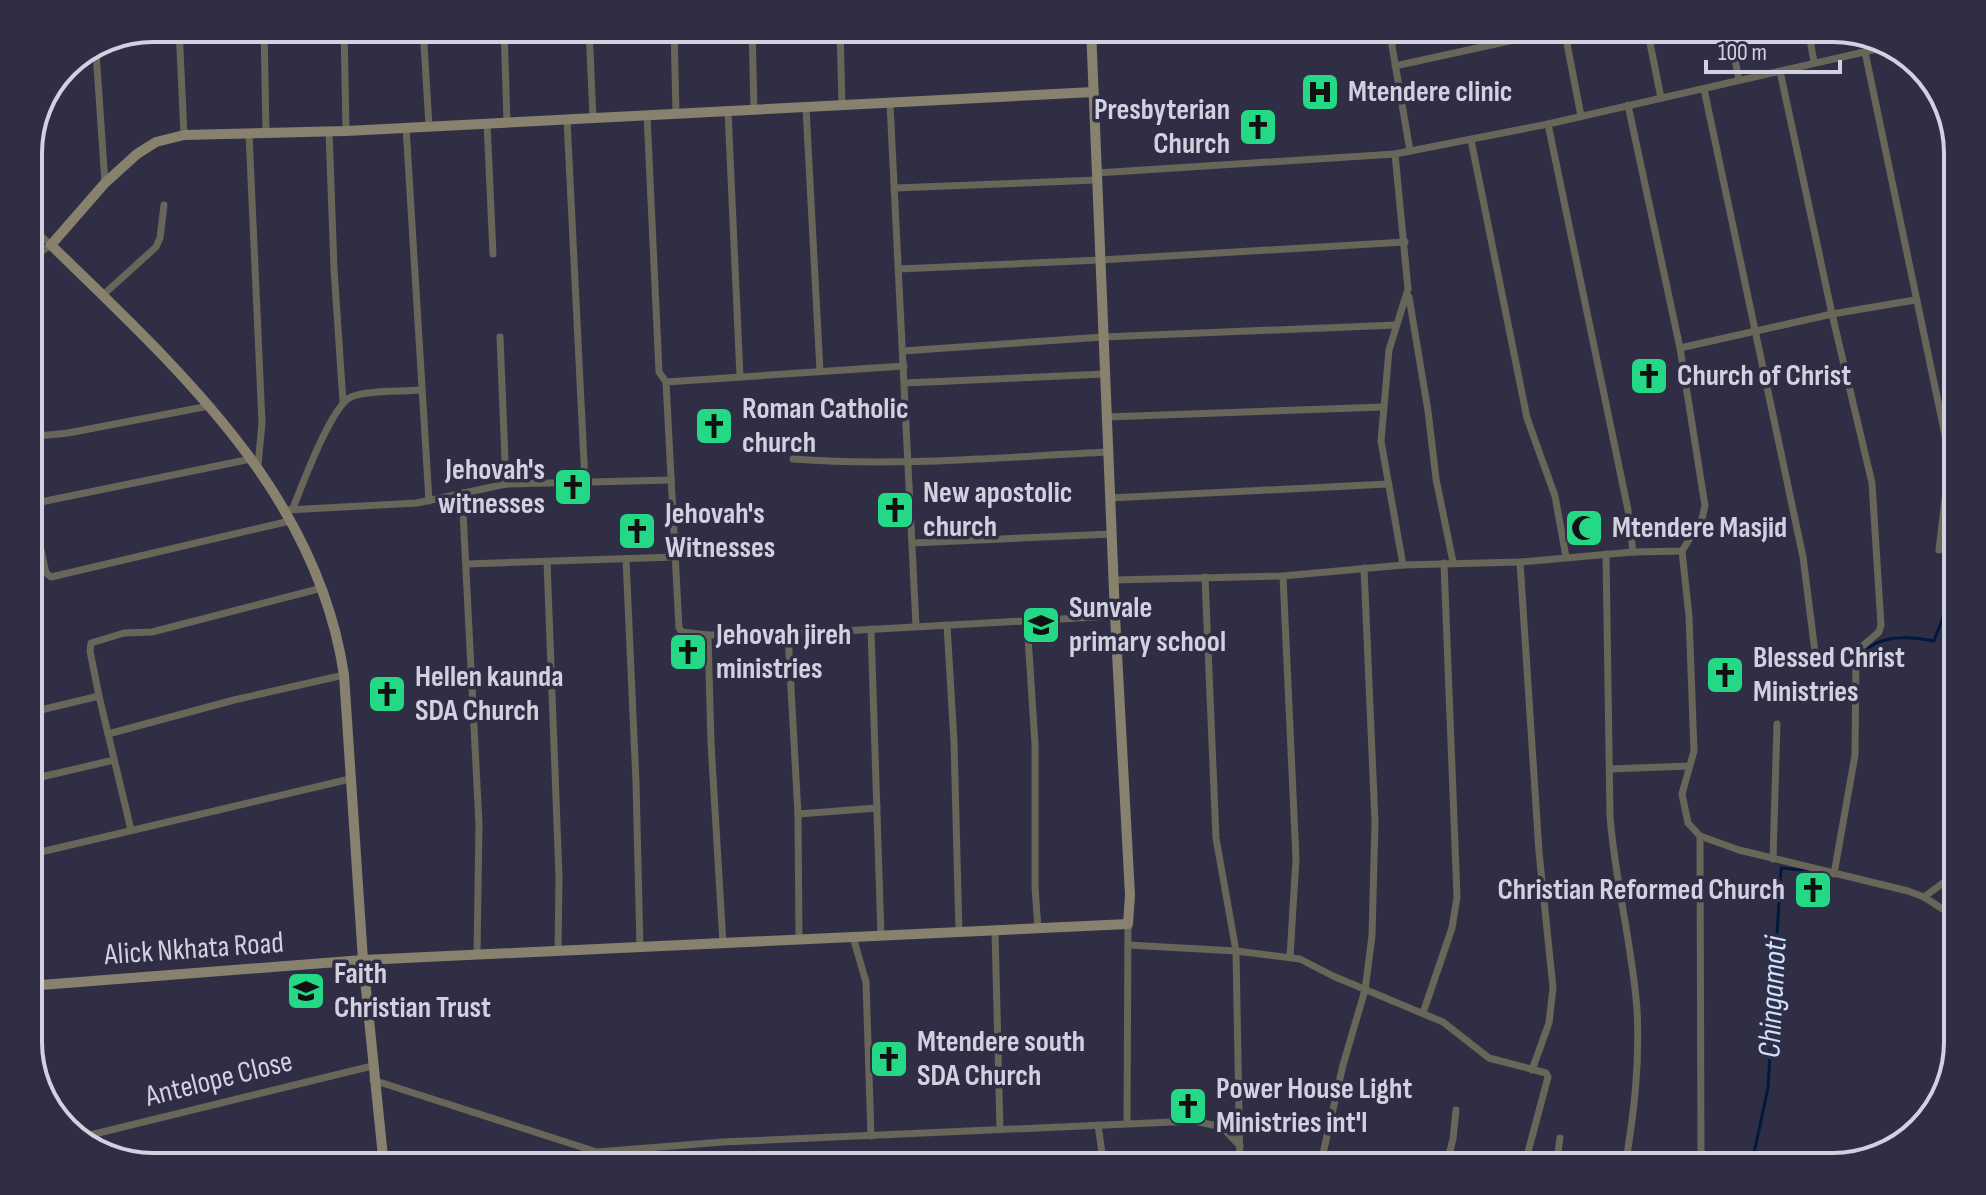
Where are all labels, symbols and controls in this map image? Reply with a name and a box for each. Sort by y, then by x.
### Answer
scale bar [1706,24,1840,74]
text: 100 m [1718,38,1767,67]
hospital icon: Mtendere clinic [1299,71,1341,113]
place label: Mtendere clinic [1348,74,1513,110]
place label: Presbyterian Church [1094,92,1230,162]
church icon: Presbyterian Church [1237,106,1279,148]
church icon: Church of Christ [1628,355,1670,397]
place label: Church of Christ [1677,358,1851,394]
place label: Roman Catholic church [742,391,909,461]
church icon: Roman Catholic church [693,405,735,447]
place label: Jehovah's witnesses [438,452,545,522]
church icon: Jehovah's witnesses [552,466,594,508]
place label: New apostolic church [923,475,1072,545]
church icon: New apostolic church [874,489,916,531]
place label: Jehovah's Witnesses [664,496,775,566]
mosque icon: Mtendere Masjid [1563,507,1605,549]
church icon: Jehovah's Witnesses [616,510,658,552]
place label: Mtendere Masjid [1612,510,1787,546]
place label: Sunvale primary school [1069,590,1226,660]
school or university icon: Sunvale primary school [1020,604,1062,646]
place label: Jehovah jireh ministries [715,617,851,687]
church icon: Jehovah jireh ministries [667,631,709,673]
place label: Blessed Christ Ministries [1753,640,1905,710]
church icon: Blessed Christ Ministries [1704,654,1746,696]
place label: Hellen kaunda SDA Church [415,659,563,729]
church icon: Hellen kaunda SDA Church [366,673,408,715]
church icon: Christian Reformed Church [1792,869,1834,911]
place label: Christian Reformed Church [1497,872,1785,908]
street label: Alick Nkhata Road [102,925,285,973]
water label: Chingamoti [1750,934,1796,1059]
place label: Faith Christian Trust [334,956,491,1026]
school or university icon: Faith Christian Trust [285,970,327,1012]
place label: Mtendere south SDA Church [917,1024,1085,1094]
church icon: Mtendere south SDA Church [868,1038,910,1080]
street label: Antelope Close [141,1043,296,1115]
place label: Power House Light Ministries int'l [1216,1071,1412,1141]
church icon: Power House Light Ministries int'l [1167,1085,1209,1127]

